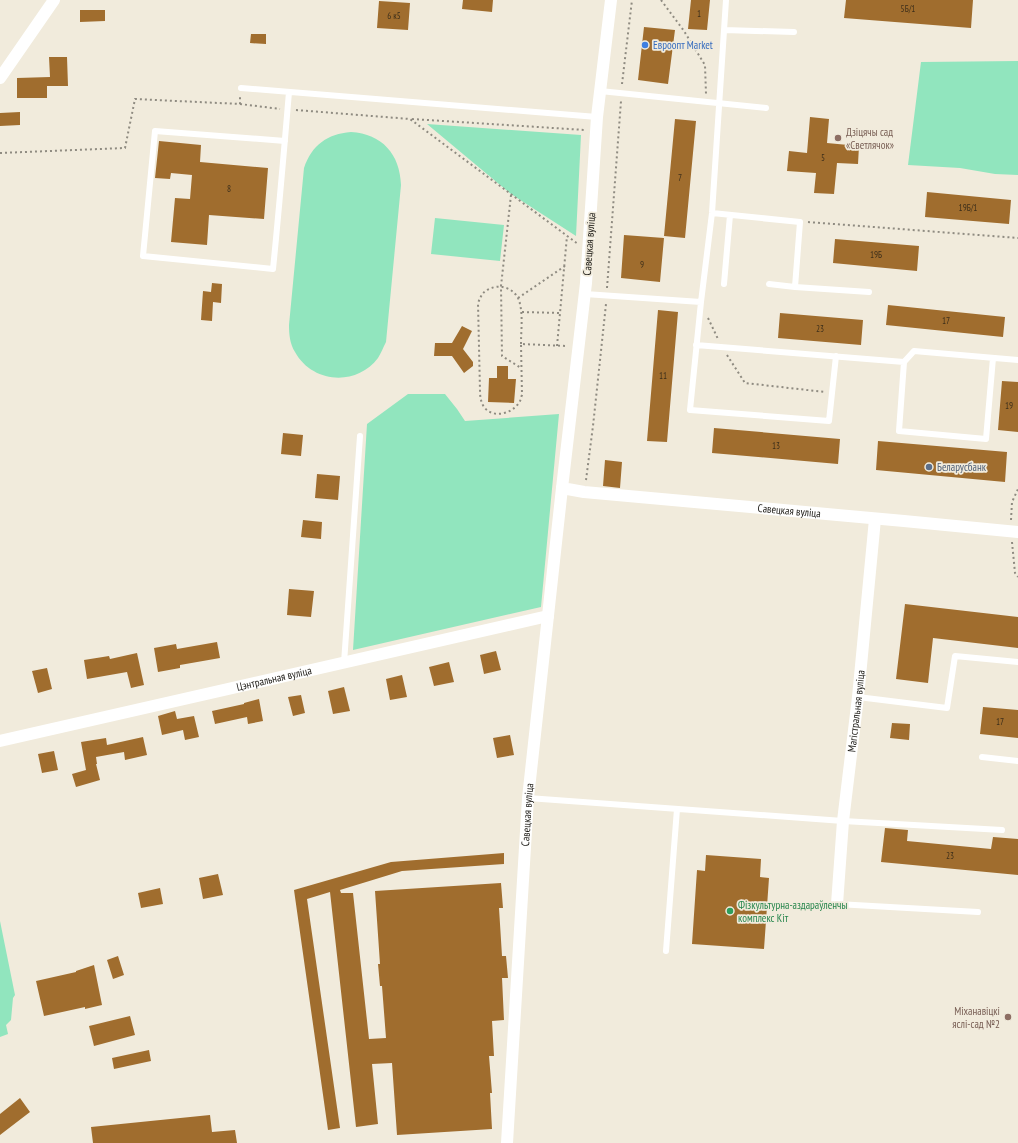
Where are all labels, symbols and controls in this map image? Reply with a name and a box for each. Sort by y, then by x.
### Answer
house number: 5Б/1 [901,3,915,14]
house number: 1 [697,8,701,19]
house number: 6 к5 [387,10,401,21]
place label: Евроопт Market [653,38,713,52]
marker: Евроопт Market [640,40,650,50]
place label: Дзіцячы сад «Светлячок» [846,125,894,152]
marker: Дзіцячы сад «Светлячок» [833,133,843,143]
house number: 5 [821,152,825,163]
house number: 7 [678,172,682,183]
house number: 8 [227,183,231,194]
house number: 19Б/1 [959,202,977,213]
street label: Савецкая вуліца [580,212,598,276]
house number: 19Б [870,249,882,260]
house number: 9 [640,259,644,270]
house number: 17 [942,315,950,326]
house number: 23 [816,323,824,334]
house number: 11 [659,370,667,381]
house number: 19 [1005,400,1013,411]
house number: 13 [772,440,780,451]
place label: Беларусбанк [937,460,987,474]
marker: Беларусбанк [924,462,934,472]
street label: Савецкая вуліца [757,501,821,520]
street label: Цэнтральная вуліца [235,663,313,694]
street label: Магістральная вуліца [844,669,868,753]
house number: 17 [996,716,1004,727]
street label: Савецкая вуліца [518,782,537,847]
house number: 23 [946,850,954,861]
place label: Фізкультурна-аздараўленчы комплекс Кіт [738,898,847,925]
marker: Фізкультурна-аздараўленчы комплекс Кіт [725,906,735,916]
place label: Міханавіцкі яслі-сад №2 [952,1004,1000,1031]
marker: Міханавіцкі яслі-сад №2 [1003,1012,1013,1022]

